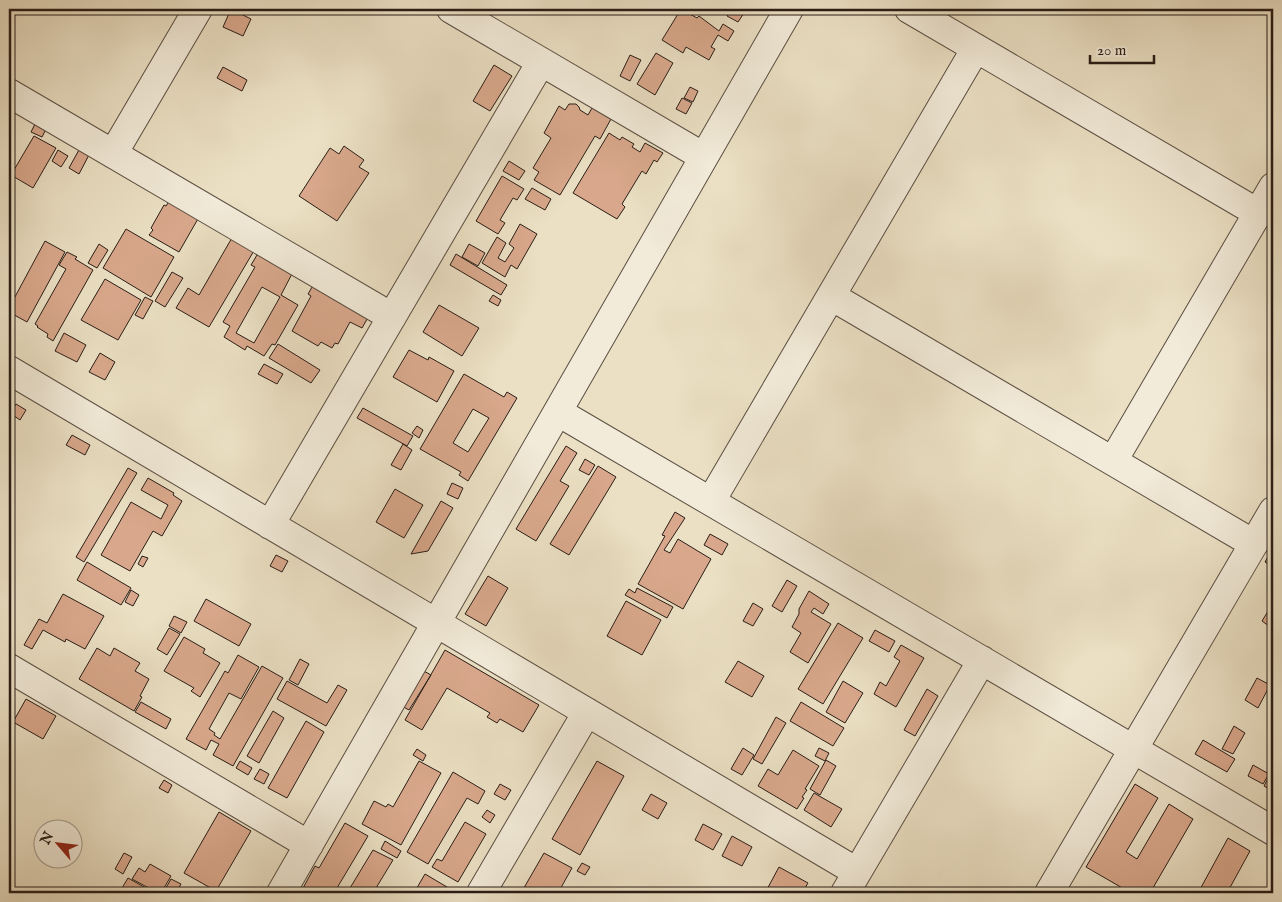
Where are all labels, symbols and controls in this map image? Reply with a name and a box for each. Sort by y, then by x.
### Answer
scale bar [1090,32,1153,64]
text: 20 m [1097,41,1127,60]
north arrow [32,820,82,870]
text: N [36,829,58,849]

